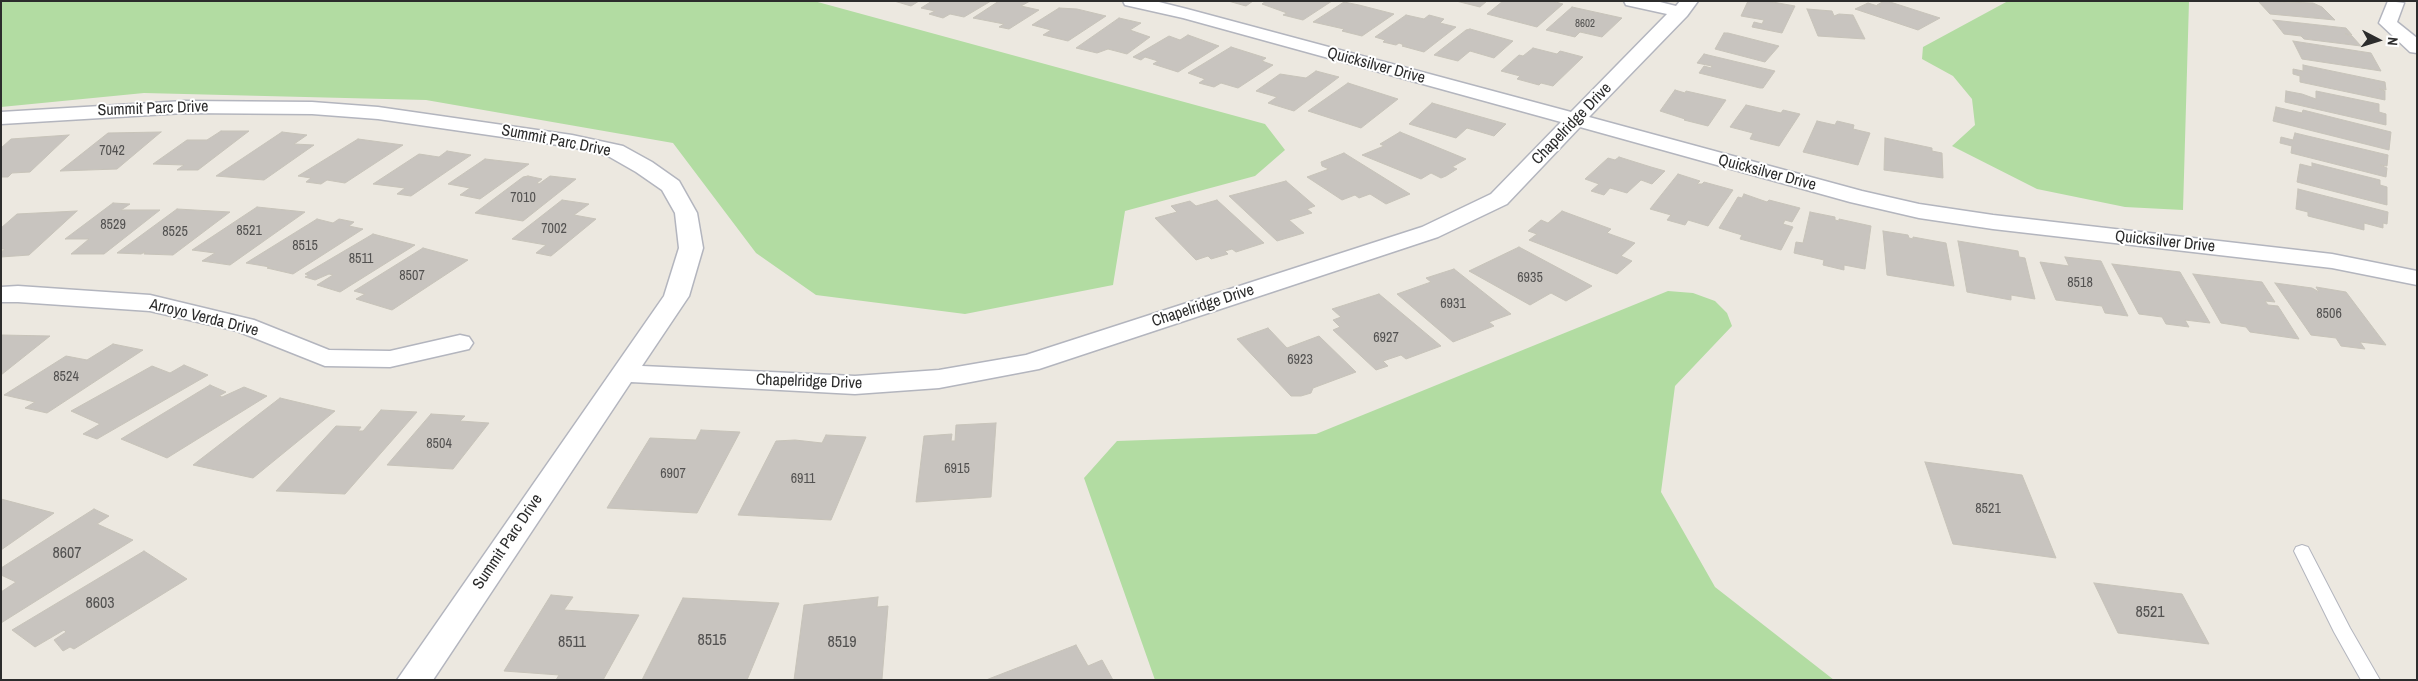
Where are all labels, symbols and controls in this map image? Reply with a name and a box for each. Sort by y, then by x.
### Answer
north arrow [2353,15,2403,65]
house number: 8602 [1575,17,1595,31]
text: N [2384,36,2402,46]
street label: Quicksilver Drive [1325,44,1427,88]
street label: Chapelridge Drive [1528,79,1616,169]
street label: Summit Parc Drive [97,97,209,121]
street label: Summit Parc Drive [500,121,612,161]
house number: 7042 [99,143,125,159]
street label: Quicksilver Drive [1716,151,1818,195]
house number: 7010 [510,190,536,206]
house number: 8529 [100,217,126,233]
house number: 7002 [541,221,567,237]
house number: 8521 [236,223,262,239]
house number: 8525 [162,224,188,240]
street label: Quicksilver Drive [2114,227,2216,257]
house number: 8515 [292,238,318,254]
house number: 8511 [349,251,373,267]
house number: 8507 [399,268,425,284]
house number: 6935 [1517,270,1543,286]
house number: 8518 [2067,275,2093,291]
street label: Chapelridge Drive [1149,280,1257,332]
street label: Arroyo Verda Drive [148,295,260,341]
house number: 6931 [1440,296,1466,312]
house number: 8506 [2316,306,2342,322]
house number: 6927 [1373,330,1399,346]
house number: 6923 [1287,352,1313,368]
house number: 8524 [53,369,79,385]
street label: Chapelridge Drive [755,371,863,393]
house number: 8504 [426,436,452,452]
house number: 6915 [944,461,970,477]
house number: 6907 [660,466,686,482]
house number: 6911 [791,471,815,487]
street label: Summit Parc Drive [469,491,547,593]
house number: 8521 [1975,501,2001,517]
house number: 8607 [52,544,82,564]
house number: 8603 [85,594,115,614]
house number: 8521 [2135,603,2165,623]
house number: 8515 [697,631,727,651]
house number: 8511 [558,633,586,653]
house number: 8519 [827,633,857,653]

